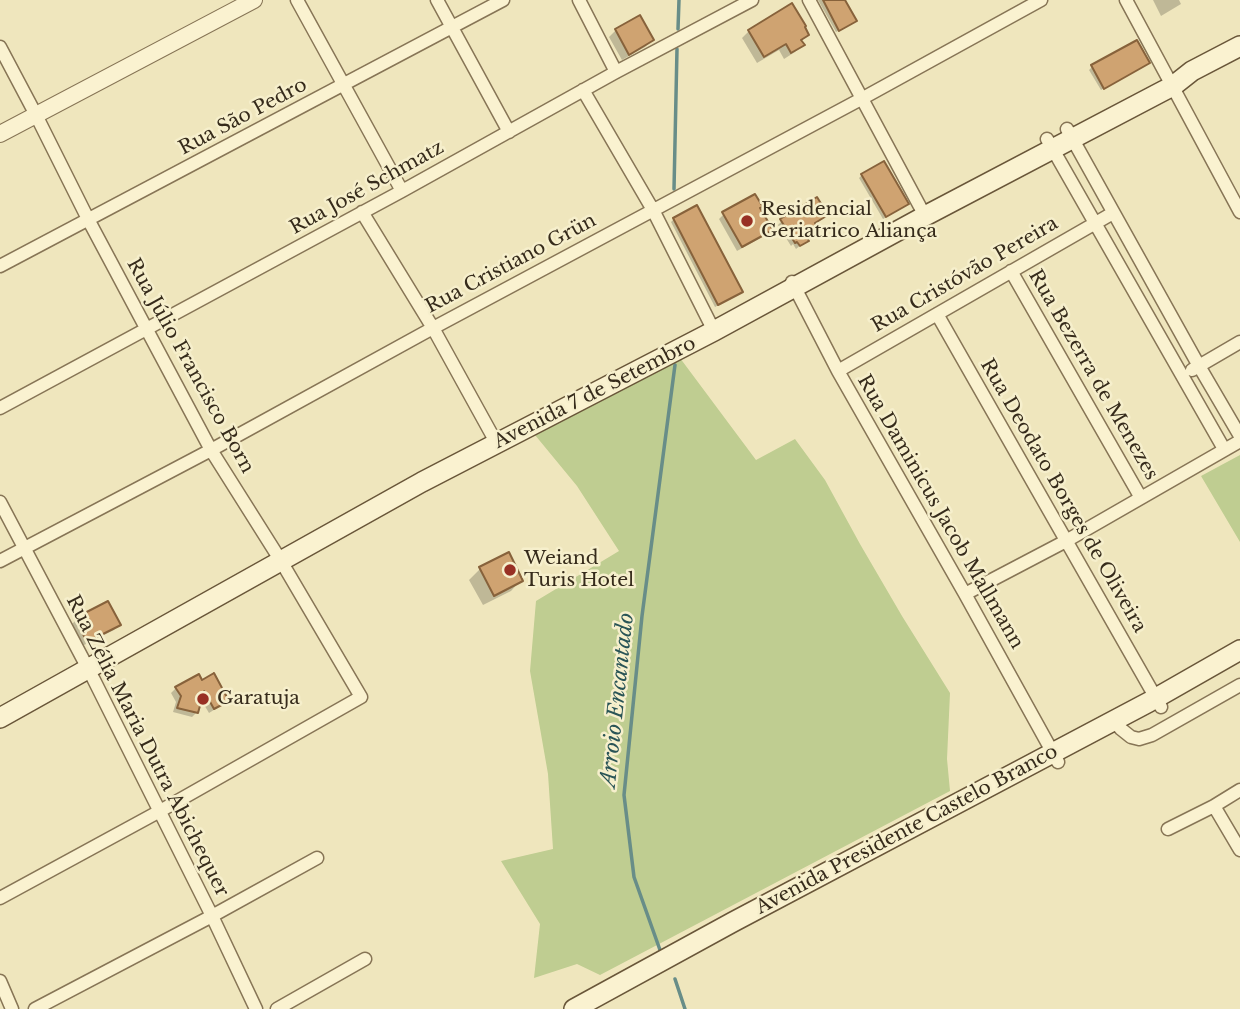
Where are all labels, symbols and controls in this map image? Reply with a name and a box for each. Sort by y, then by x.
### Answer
street label: Rua São Pedro [175,74,311,160]
street label: Rua José Schmatz [286,136,448,240]
place label: Residencial Geriatrico Aliança [761,199,937,243]
street label: Rua Cristiano Grün [422,209,600,319]
street label: Rua Cristóvão Pereira [868,212,1062,338]
marker: Residencial Geriatrico Aliança [739,213,755,229]
street label: Rua Júlio Francisco Born [121,255,259,477]
street label: Rua Bezerra de Menezes [1023,266,1163,484]
street label: Avenida 7 de Setembro [490,332,700,454]
street label: Rua Deodato Borges de Oliveira [975,355,1151,637]
street label: Rua Daminicus Jacob Mallmann [852,371,1028,653]
place label: Weiand Turis Hotel [524,548,634,592]
marker: Weiand Turis Hotel [502,562,518,578]
street label: Rua Zélia Maria Dutra Abichequer [61,592,233,900]
water label: Arroio Encantado [596,612,640,788]
place label: Garatuja [217,688,300,710]
marker: Garatuja [195,691,211,707]
street label: Avenida Presidente Castelo Branco [752,740,1062,920]

